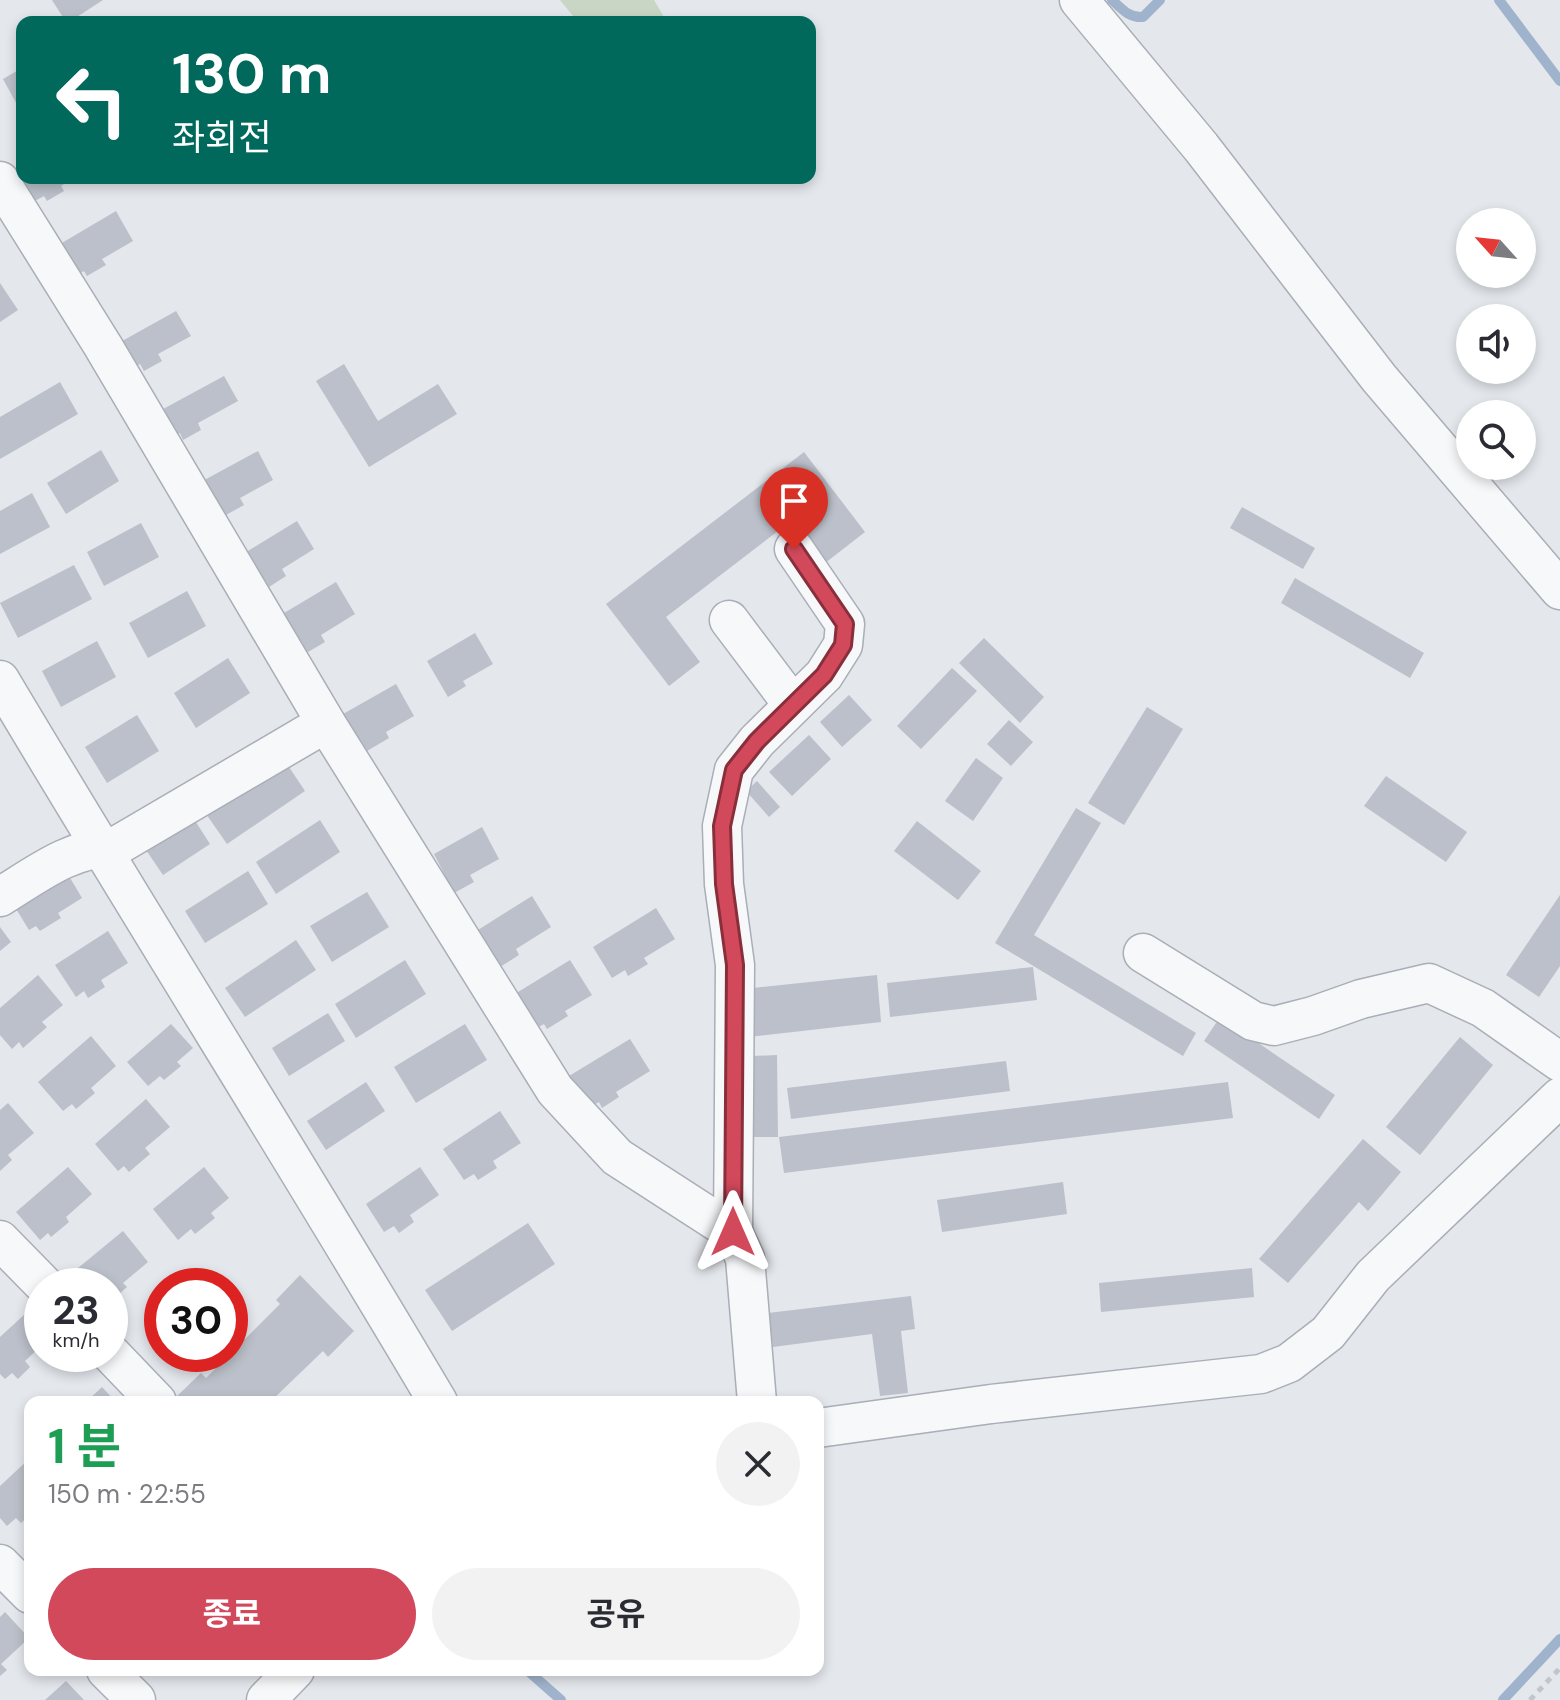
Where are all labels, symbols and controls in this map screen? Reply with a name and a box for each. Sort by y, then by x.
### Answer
text: 130 m [172,37,331,110]
icon: left [40,48,144,152]
text: 좌회전 [172,114,271,161]
north arrow [1456,208,1536,288]
map controls [1456,208,1536,480]
button: sound [1456,304,1536,384]
button: search [1456,400,1536,480]
pin [760,467,828,549]
icon: arrive [772,479,816,523]
position arrow [691,1190,775,1274]
speed limit sign: 30 [144,1268,248,1372]
text: 23 [52,1284,100,1336]
text: km/h [52,1327,100,1353]
text: 1 분 [48,1415,121,1478]
button: close [716,1422,800,1506]
text: 150 m · 22:55 [48,1477,206,1511]
button: 종료 [48,1568,416,1660]
button: 공유 [432,1568,800,1660]

